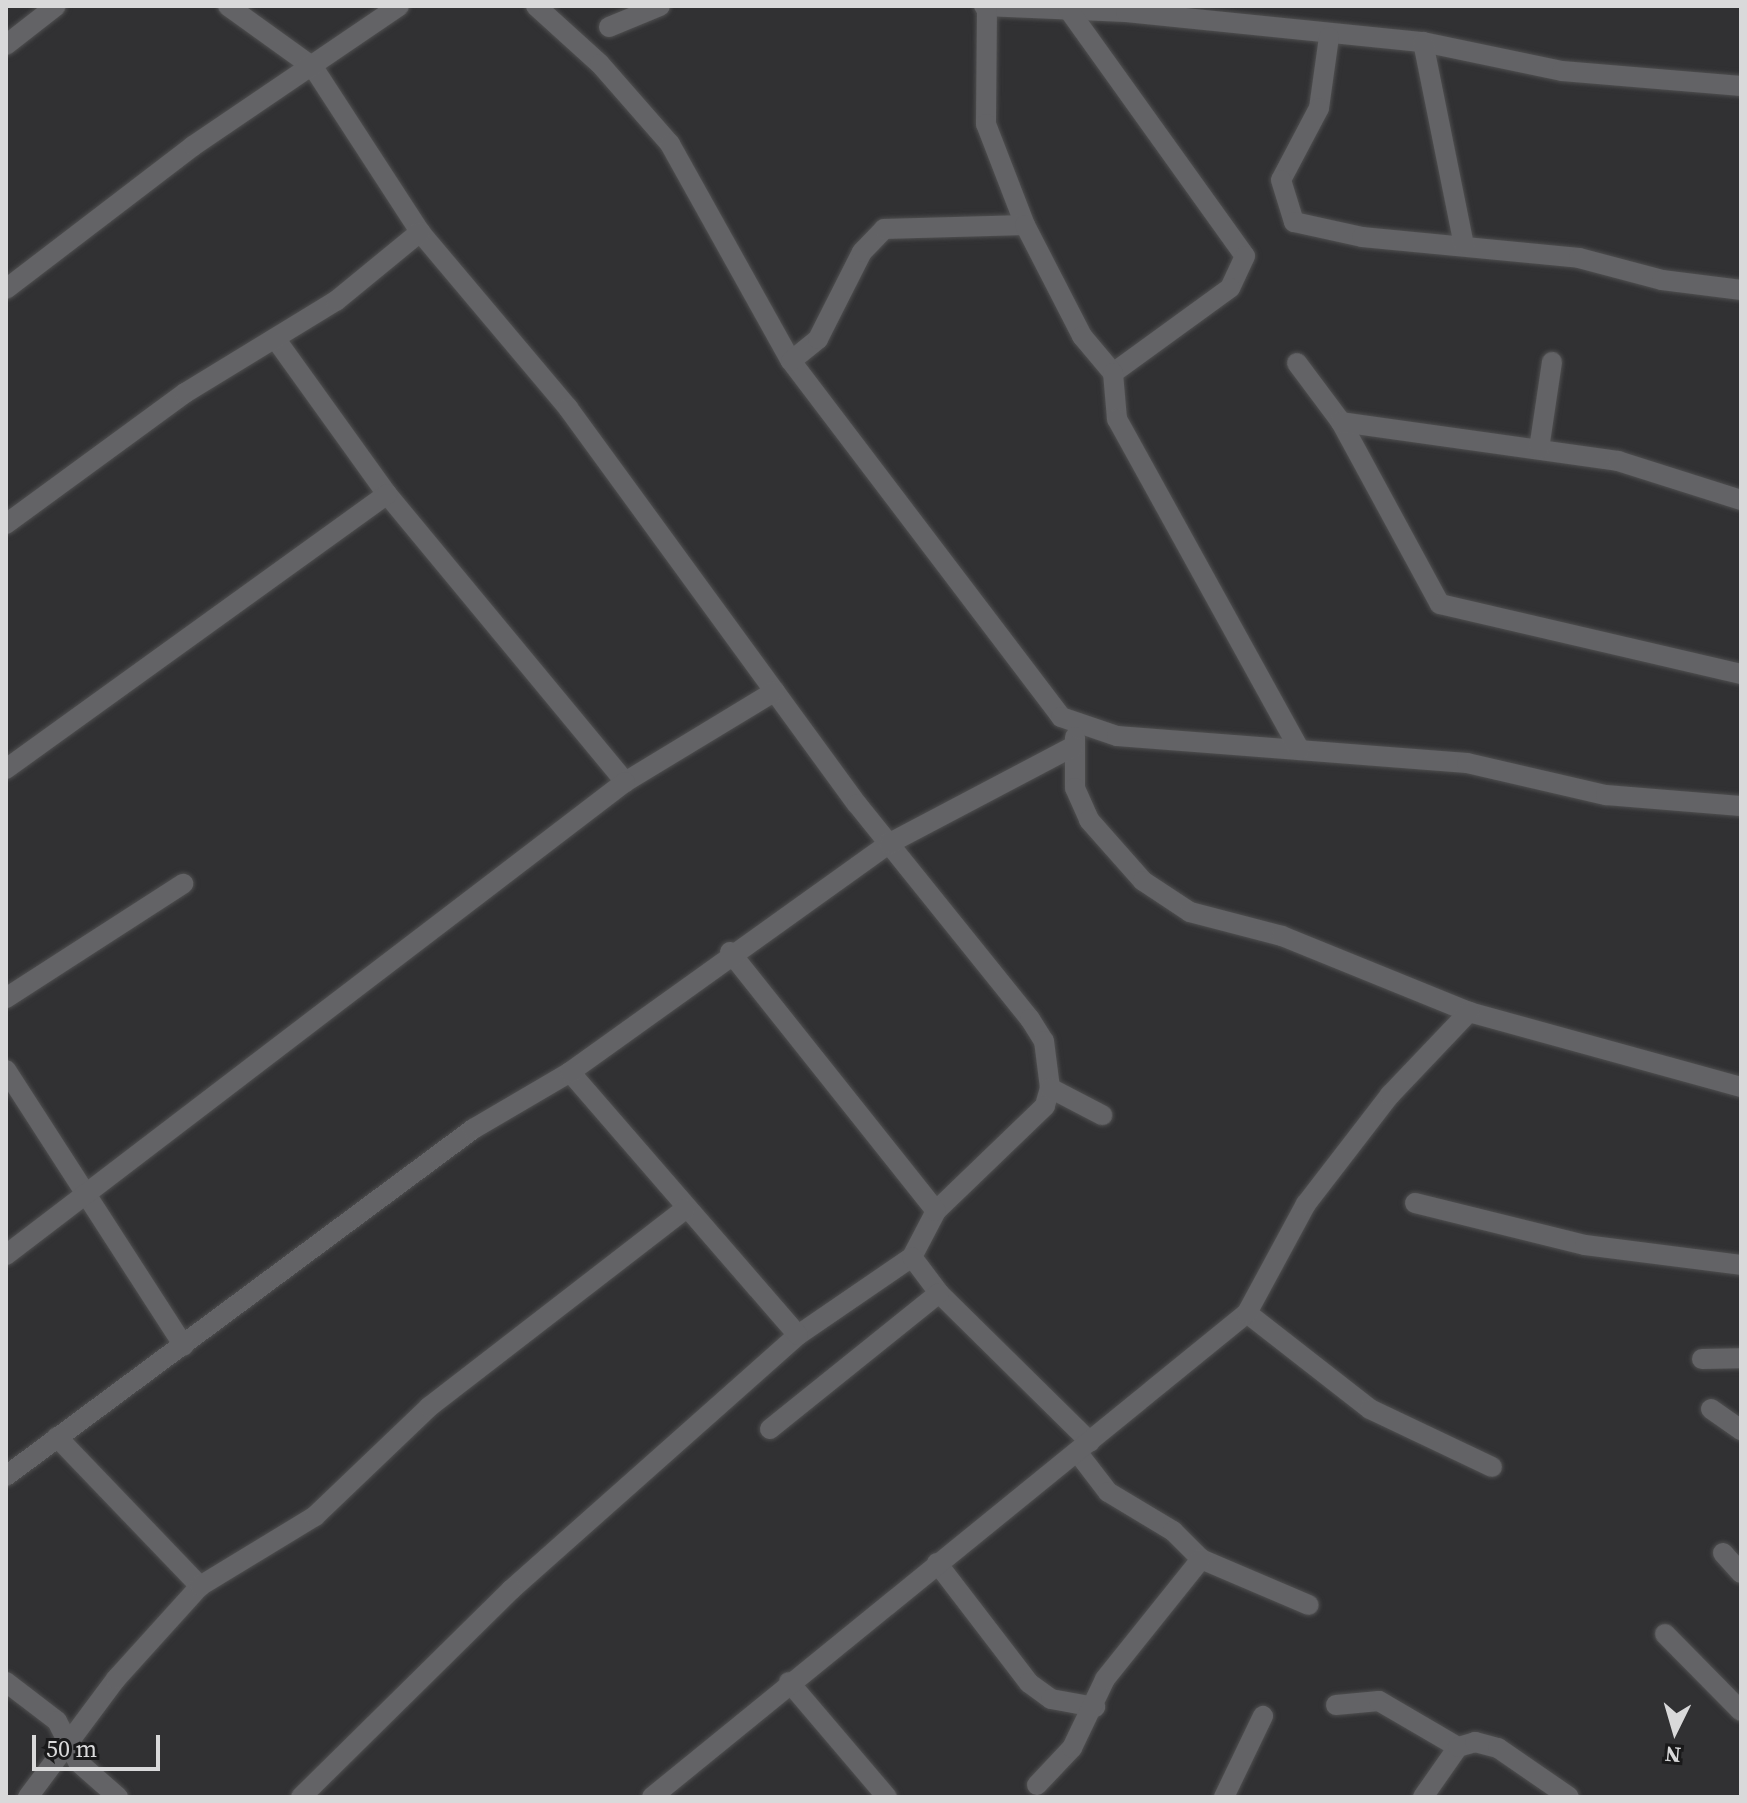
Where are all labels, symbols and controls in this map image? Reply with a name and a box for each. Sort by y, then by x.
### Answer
north arrow [1635,1691,1715,1771]
scale bar [36,1719,164,1769]
text: 50 m [46,1732,97,1765]
text: N [1664,1739,1682,1771]

